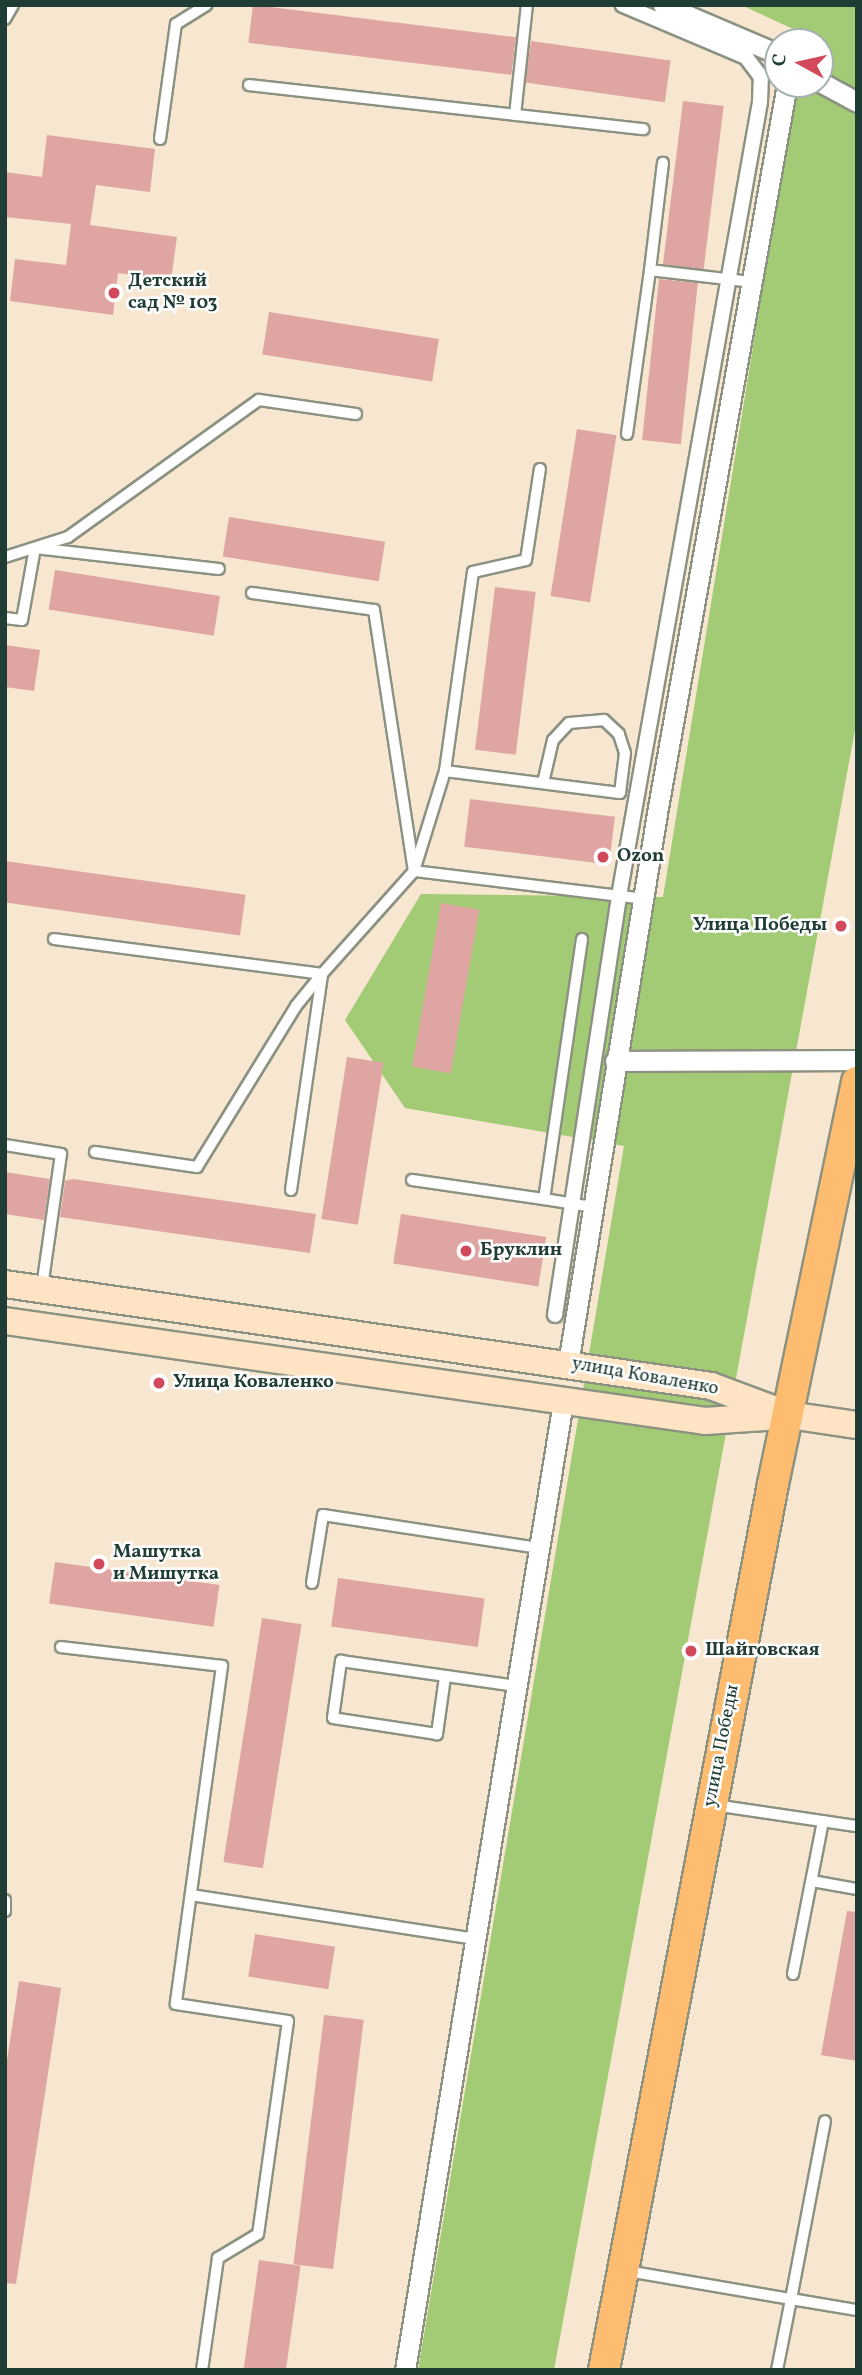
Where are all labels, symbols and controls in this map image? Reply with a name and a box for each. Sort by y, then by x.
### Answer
north arrow [764,28,834,98]
text: С [766,52,794,68]
place label: Детский сад № 103 [128,271,218,315]
marker: Детский сад № 103 [106,285,122,301]
place label: Ozon [617,846,664,868]
marker: Ozon [595,849,611,865]
place label: Улица Победы [693,915,827,937]
marker: Улица Победы [833,918,849,934]
place label: Бруклин [480,1240,562,1262]
marker: Бруклин [458,1243,474,1259]
street label: улица Коваленко [570,1353,720,1401]
place label: Улица Коваленко [173,1372,334,1394]
marker: Улица Коваленко [151,1375,167,1391]
place label: Машутка и Мишутка [113,1542,219,1586]
marker: Машутка и Мишутка [91,1556,107,1572]
place label: Шайговская [705,1640,820,1662]
marker: Шайговская [683,1643,699,1659]
street label: улица Победы [699,1683,745,1809]

